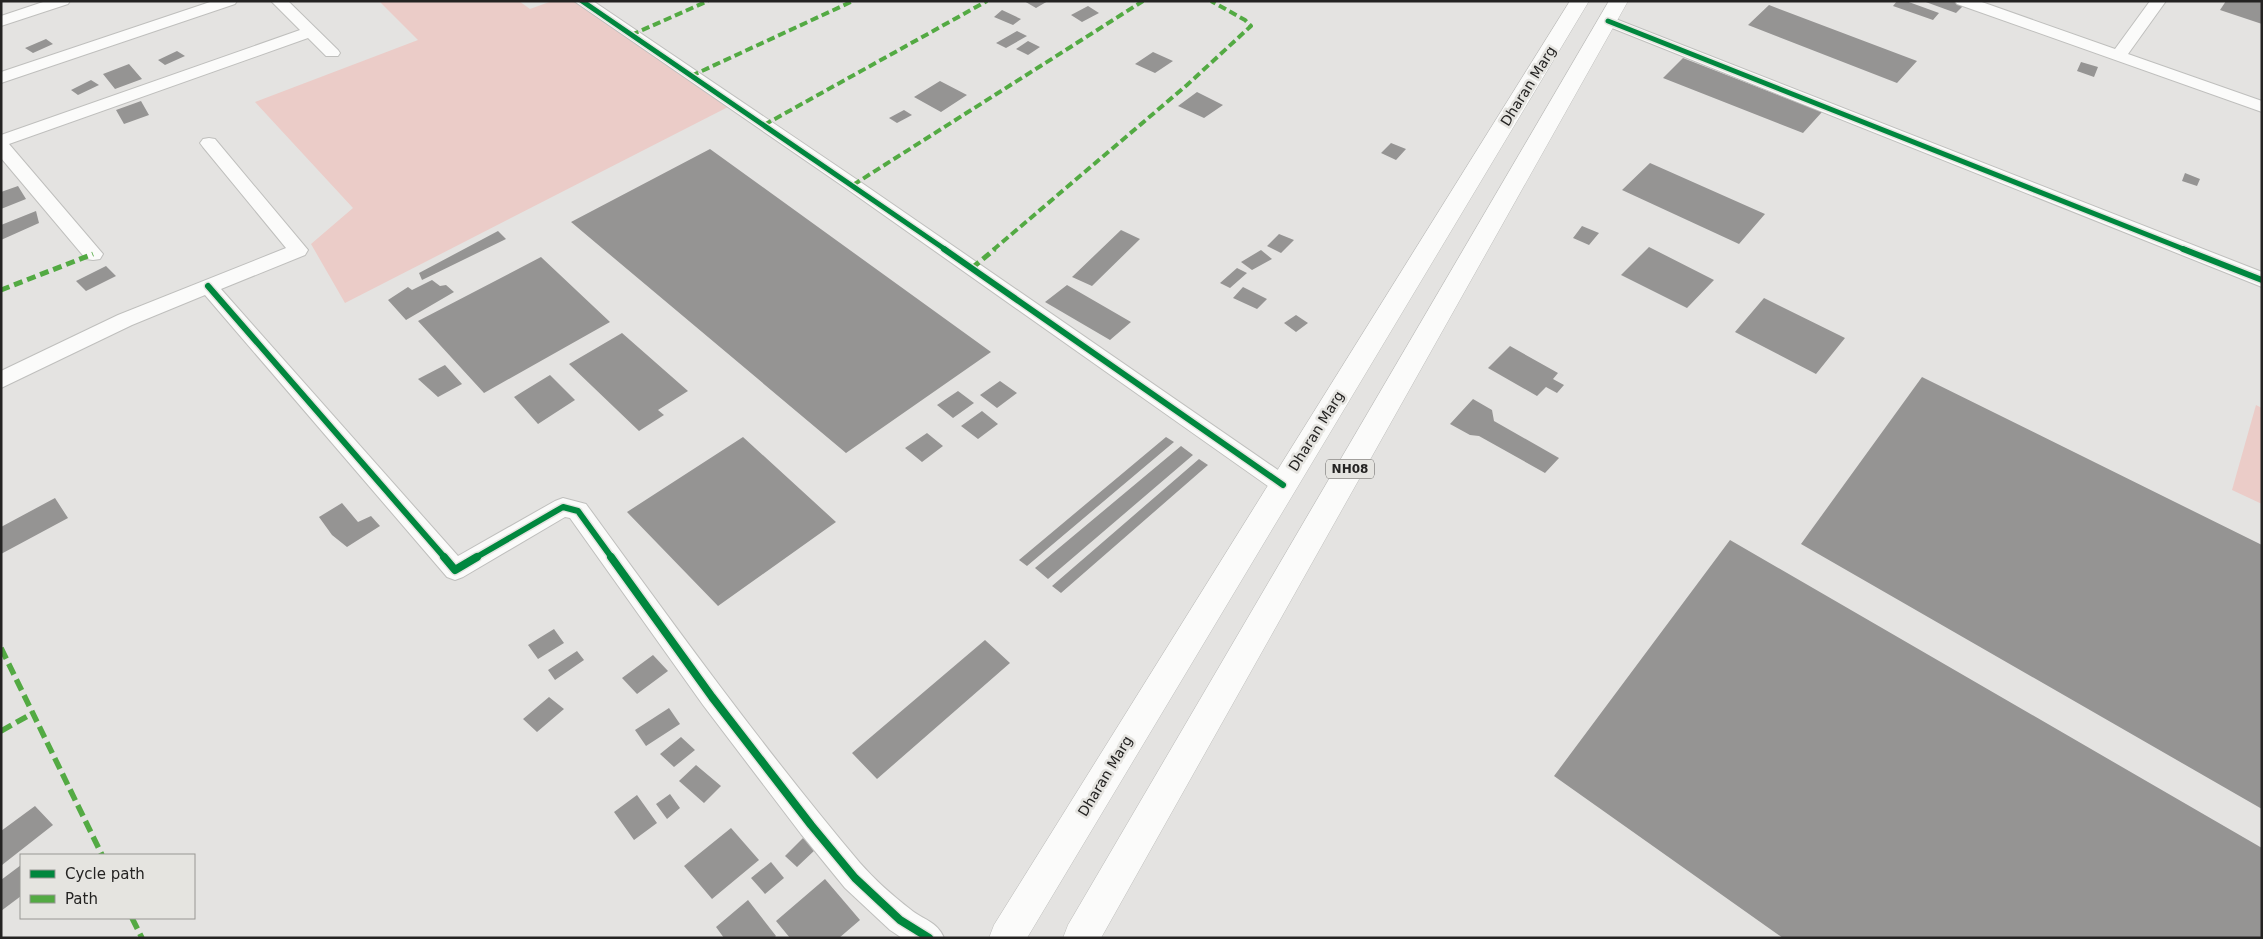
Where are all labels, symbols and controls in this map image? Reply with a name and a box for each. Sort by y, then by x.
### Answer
street label: Dharan Marg [1497,43,1559,129]
street label: Dharan Marg [1285,388,1347,474]
road number: NH08 [1326,459,1374,478]
street label: Dharan Marg [1075,733,1135,819]
legend [20,854,195,919]
text: Cycle path [65,865,145,883]
text: Path [65,890,98,908]

